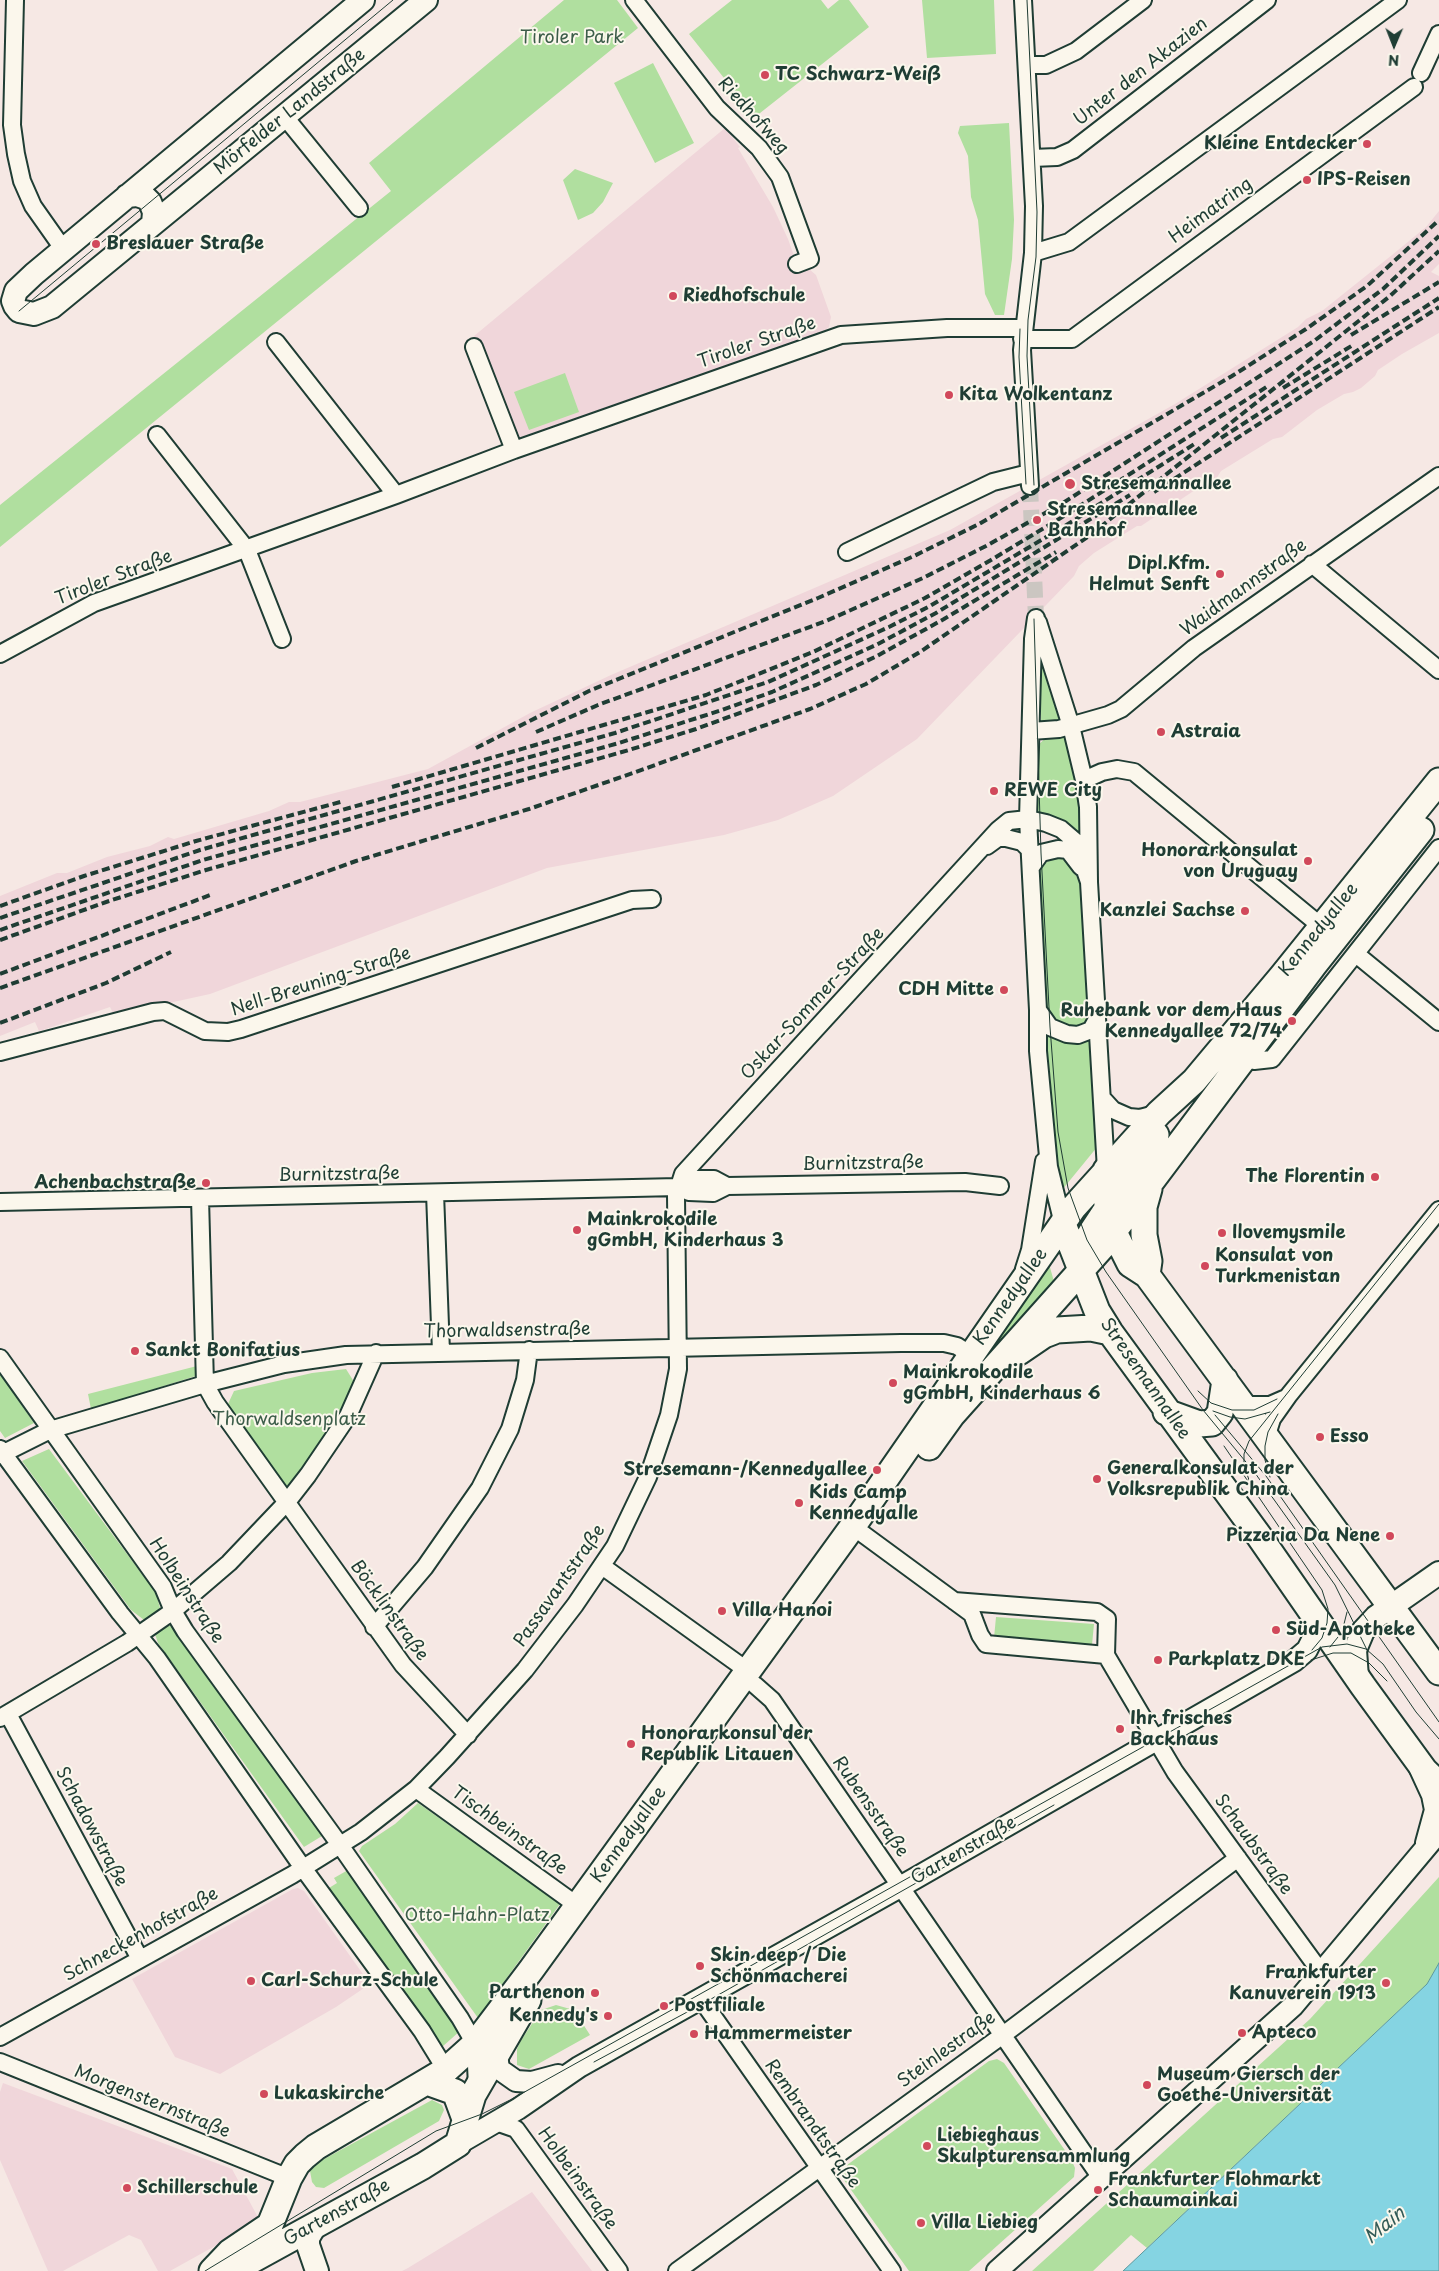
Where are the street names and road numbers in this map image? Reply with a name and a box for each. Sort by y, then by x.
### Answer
street label: Unter den Akazien [1070,13,1212,131]
street label: Mörfelder Landstraße [210,44,370,180]
street label: Riedhofweg [713,73,793,159]
street label: Heimatring [1165,174,1257,248]
street label: Tiroler Straße [695,313,819,373]
street label: Waidmannstraße [1177,535,1311,641]
street label: Tiroler Straße [52,546,176,610]
street label: Kennedyallee [1275,879,1363,981]
street label: Oskar-Sommer-Straße [737,923,889,1085]
street label: Nell-Breuning-Straße [228,943,414,1021]
street label: Burnitzstraße [802,1152,924,1176]
street label: Burnitzstraße [278,1163,400,1187]
street label: Kennedyallee [969,1244,1053,1350]
street label: Stresemannallee [1095,1314,1195,1444]
street label: Thorwaldsenstraße [423,1319,591,1343]
street label: Passavantstraße [510,1521,610,1651]
street label: Holbeinstraße [144,1534,228,1648]
street label: Böcklinstraße [345,1557,433,1665]
street label: Rubensstraße [827,1752,913,1862]
street label: Schadowstraße [50,1763,132,1891]
street label: Tischbeinstraße [447,1782,571,1880]
street label: Kennedyallee [587,1783,671,1887]
street label: Schaubstraße [1209,1790,1297,1900]
street label: Gartenstraße [907,1812,1021,1890]
street label: Schneckenhofstraße [60,1883,222,1987]
street label: Steinlestraße [894,2007,1000,2093]
street label: Rembrandtstraße [759,2055,865,2193]
street label: Morgensternstraße [71,2061,233,2143]
street label: Holbeinstraße [533,2124,621,2234]
street label: Gartenstraße [280,2175,394,2251]

